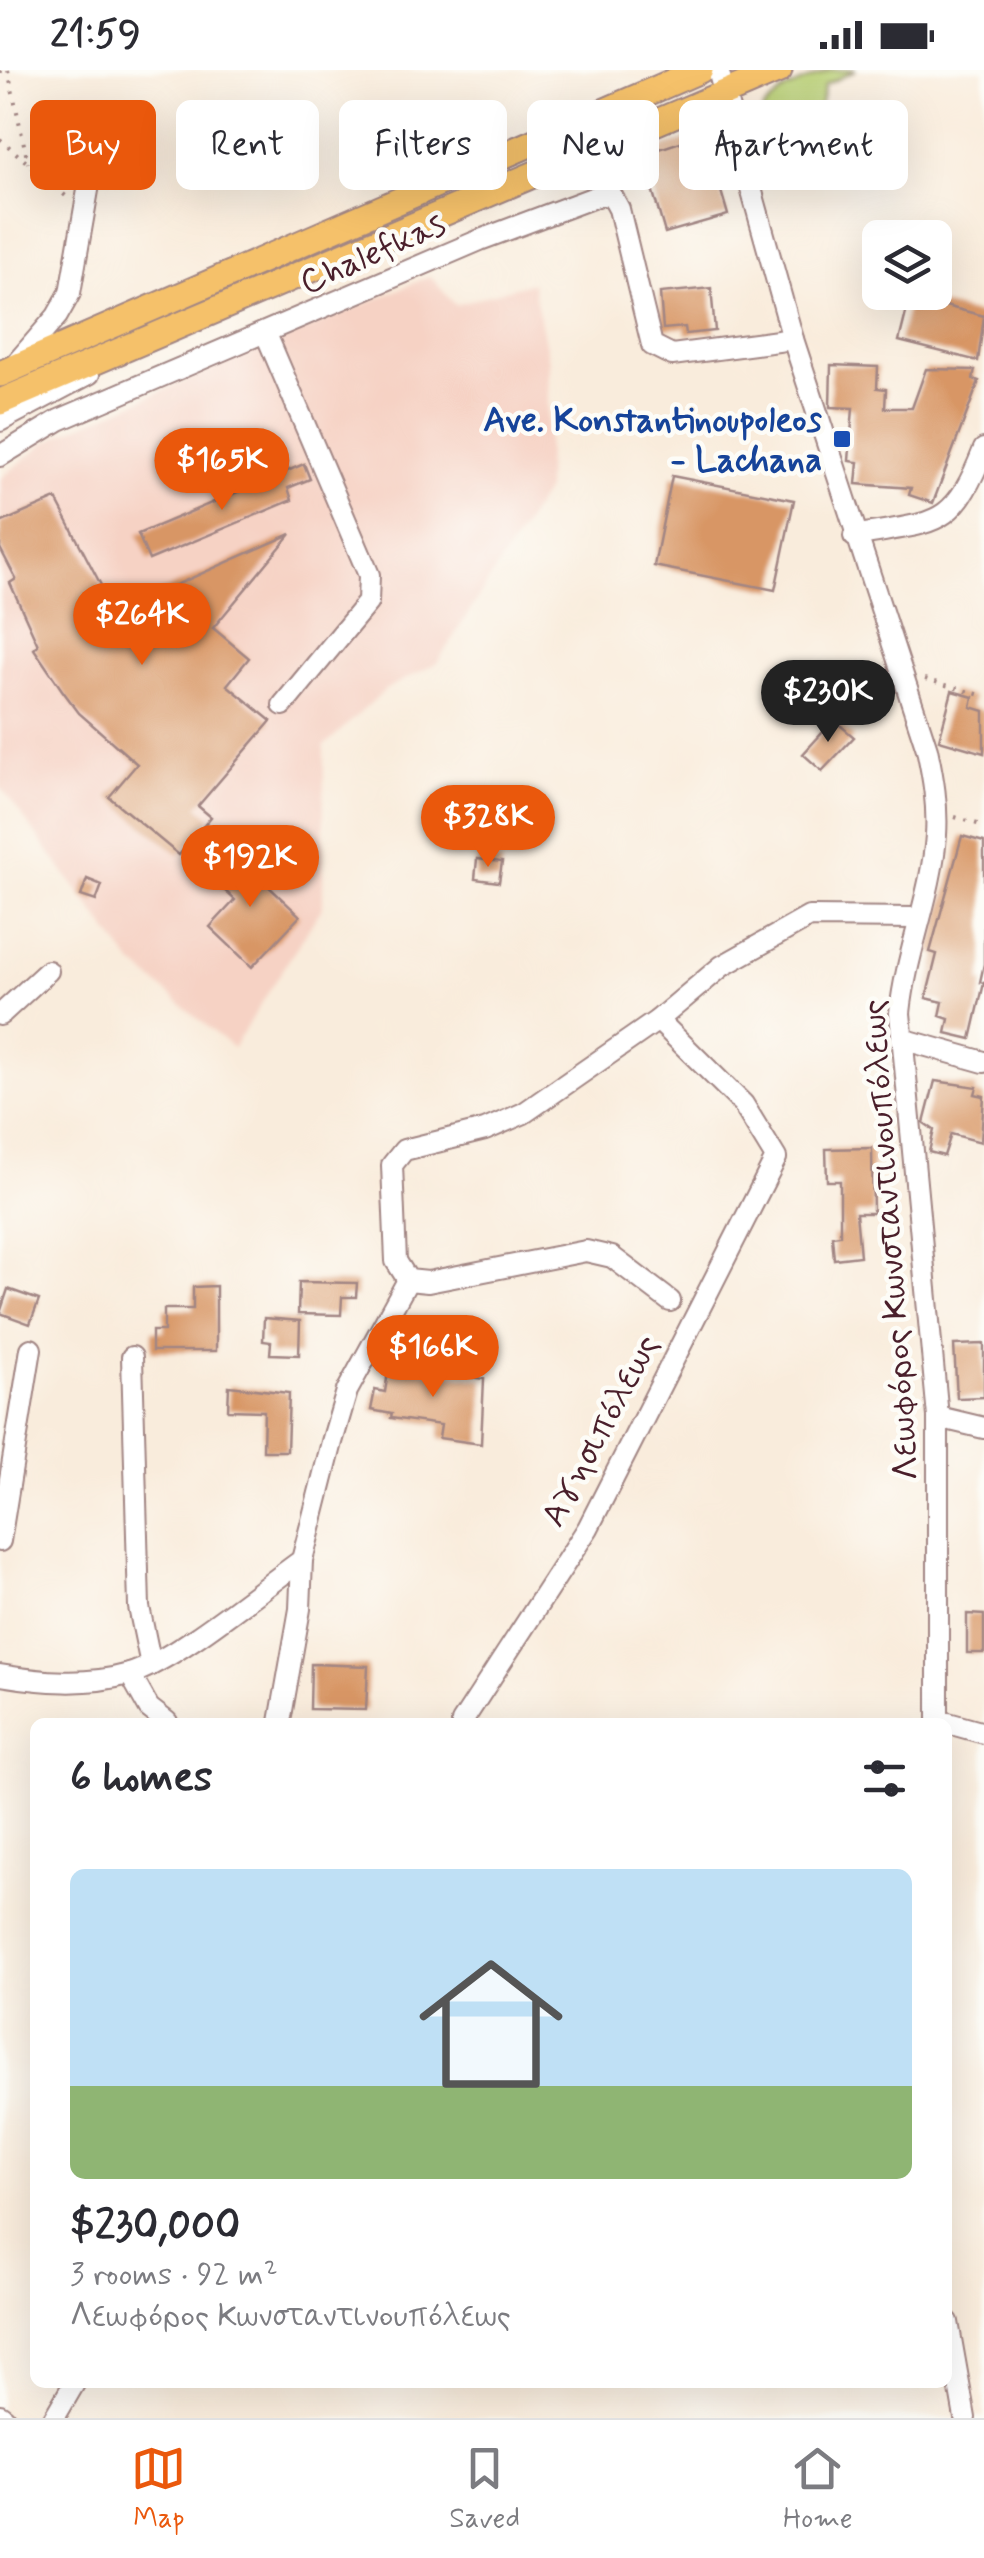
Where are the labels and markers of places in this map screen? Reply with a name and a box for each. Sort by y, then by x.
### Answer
place label: Ave. Konstantinoupoleos - Lachana [483,398,823,484]
pin: $165K [152,428,292,513]
marker: Ave. Konstantinoupoleos - Lachana [831,428,853,450]
pin: $264K [72,583,212,668]
pin: $230K [758,660,898,745]
pin: $328K [418,785,558,870]
pin: $192K [180,825,320,910]
pin: $166K [363,1315,503,1400]

